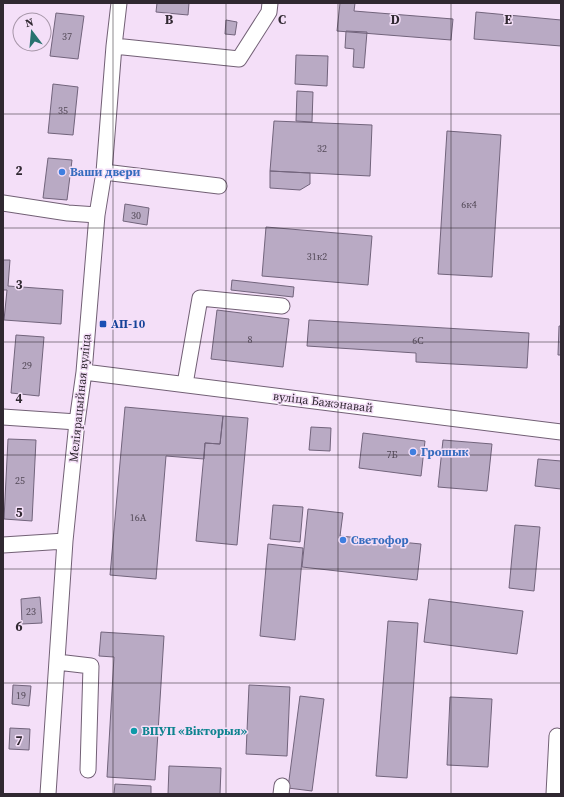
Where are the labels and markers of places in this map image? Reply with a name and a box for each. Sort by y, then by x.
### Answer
place label: Ваши двери [70,164,140,180]
marker: Ваши двери [57,167,67,177]
place label: АП-10 [111,316,146,332]
marker: АП-10 [98,319,108,329]
place label: Грошык [421,444,469,460]
marker: Грошык [408,447,418,457]
place label: Светофор [351,532,409,548]
marker: Светофор [338,535,348,545]
place label: ВПУП «Вікторыя» [142,723,248,739]
marker: ВПУП «Вікторыя» [129,726,139,736]

